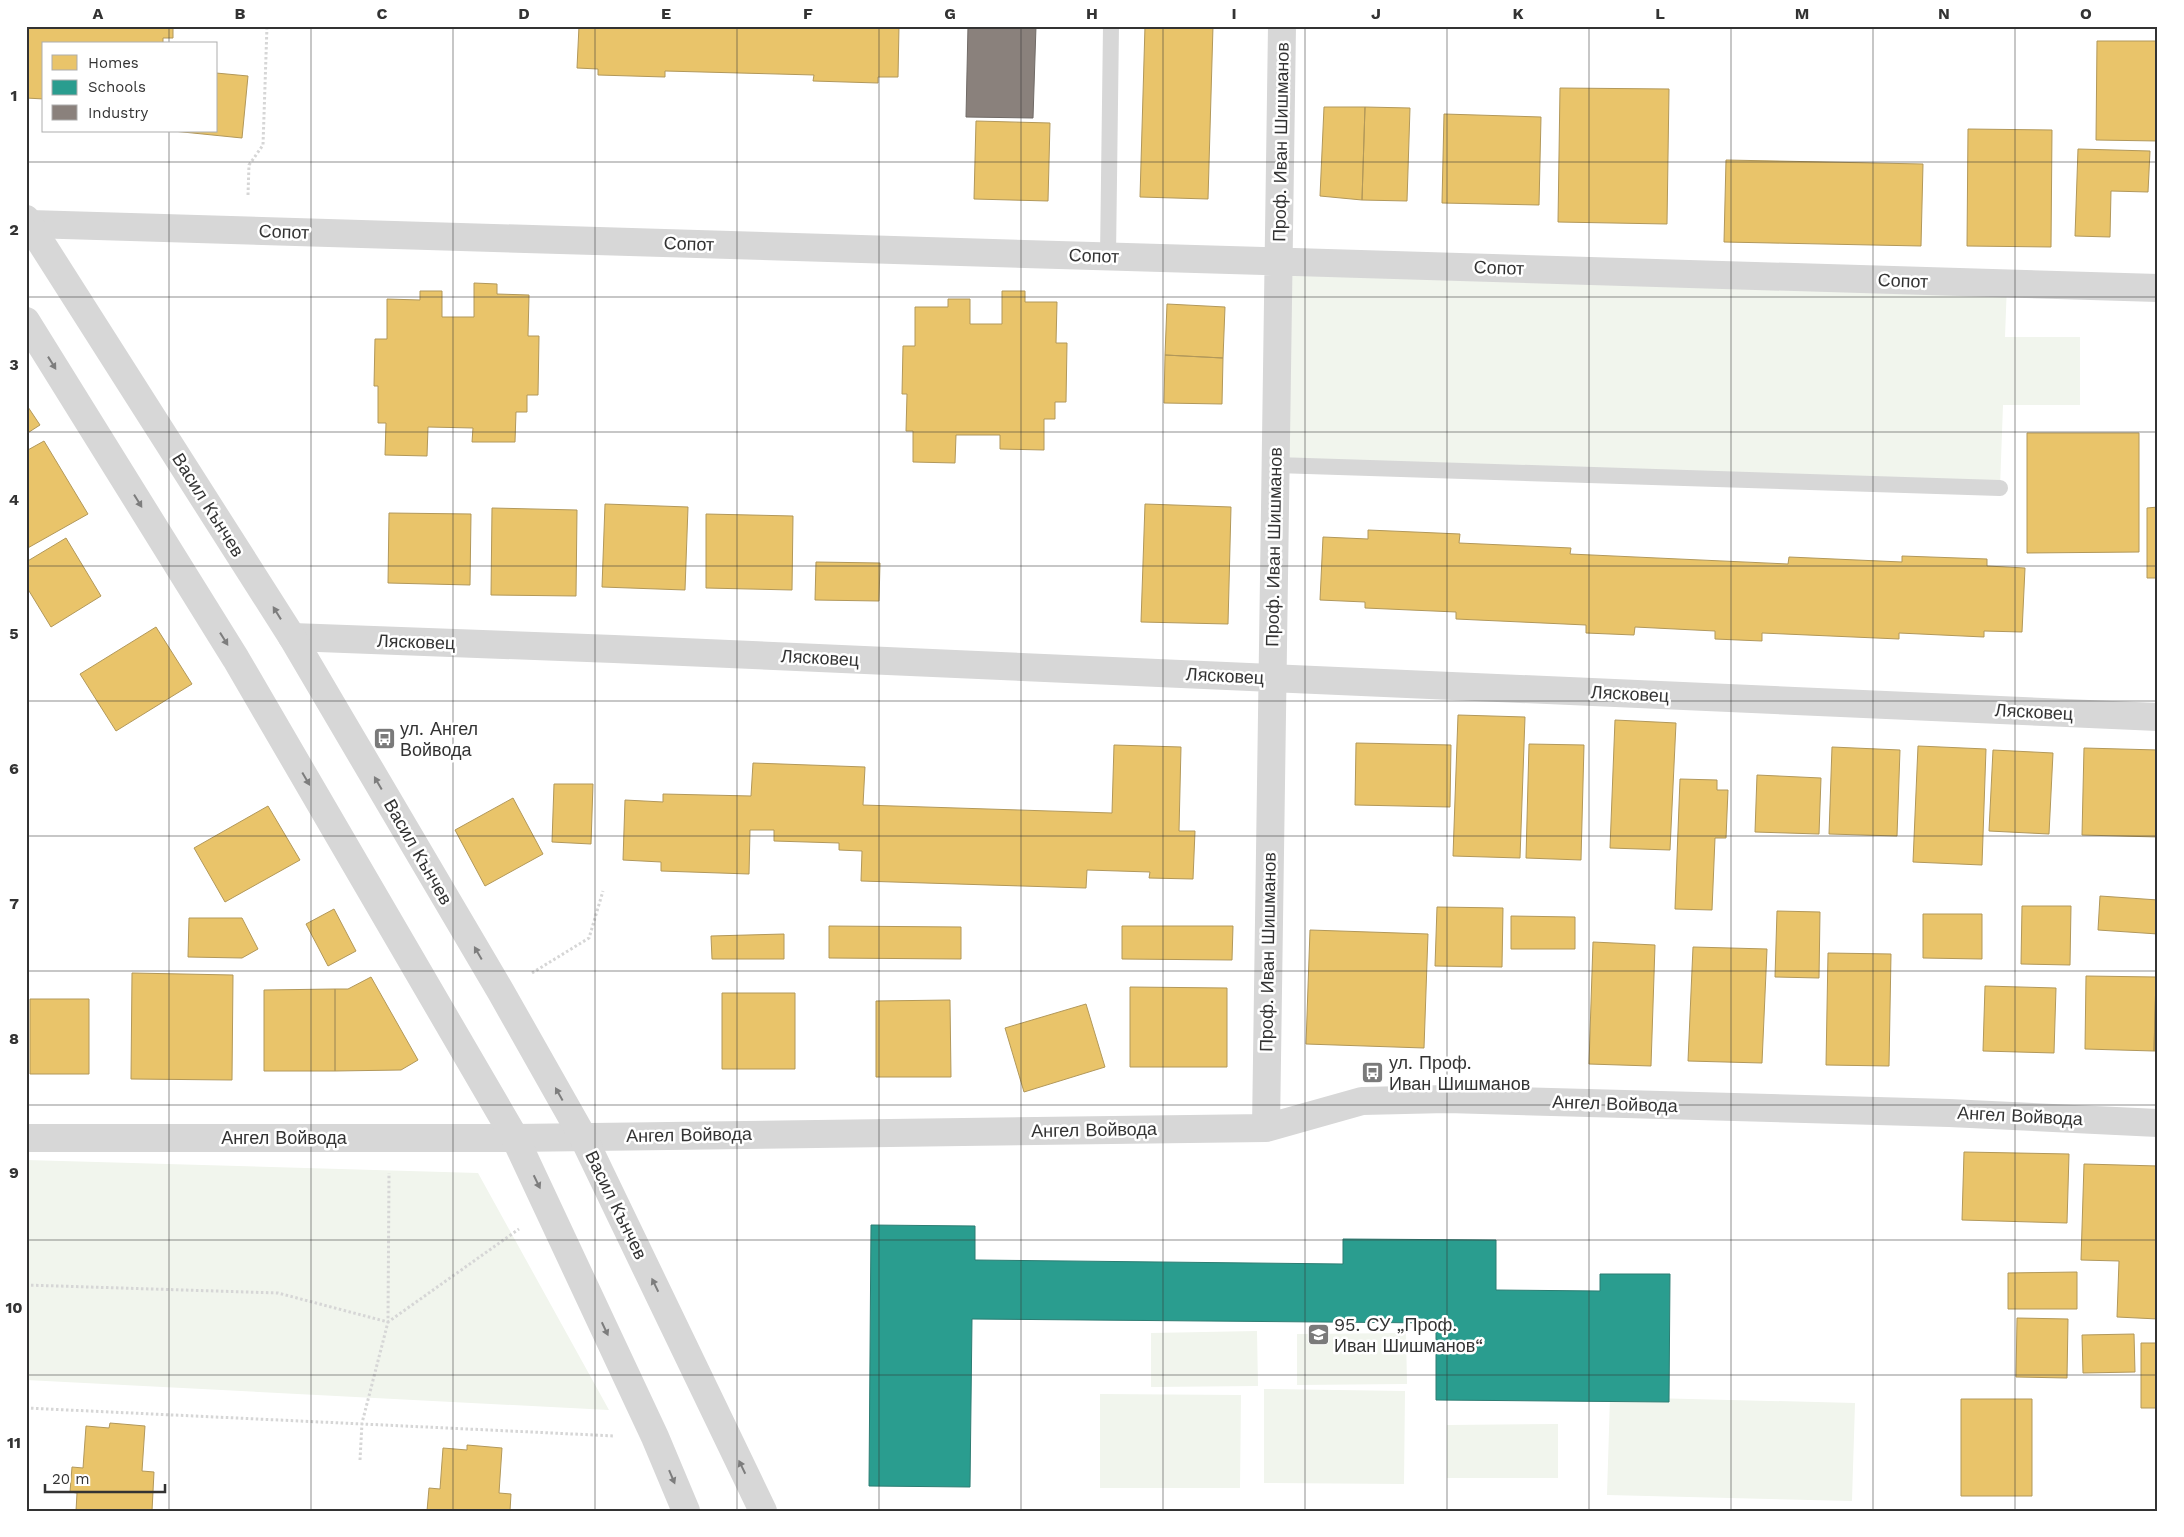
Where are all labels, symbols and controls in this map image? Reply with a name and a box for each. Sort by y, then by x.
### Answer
text: A [93,4,104,23]
text: B [235,4,246,23]
text: C [377,4,388,23]
text: D [518,4,530,23]
text: E [661,4,671,23]
text: F [803,4,813,23]
text: G [944,4,956,23]
text: H [1086,4,1098,23]
text: I [1231,4,1237,23]
text: J [1371,4,1381,23]
text: K [1512,4,1524,23]
text: L [1655,4,1665,23]
text: M [1795,4,1809,23]
text: N [1938,4,1950,23]
text: O [2080,4,2092,23]
legend [42,42,218,132]
street label: Проф. Иван Шишманов [1268,42,1293,242]
text: Homes [88,54,139,72]
text: Schools [88,78,146,96]
text: 1 [11,86,17,105]
text: Industry [88,104,149,122]
text: 2 [9,220,19,239]
street label: Сопот [258,220,310,243]
street label: Сопот [663,232,715,255]
street label: Сопот [1068,244,1120,267]
street label: Сопот [1473,256,1525,279]
street label: Сопот [1877,269,1929,292]
text: 3 [9,355,19,374]
one-way arrow [47,356,57,369]
street label: Проф. Иван Шишманов [1261,447,1286,647]
street label: Васил Кънчев [168,449,249,560]
text: 4 [9,490,19,509]
one-way arrow [133,494,142,507]
one-way arrow [272,607,282,620]
text: 5 [9,624,19,643]
street label: Лясковец [377,630,456,653]
one-way arrow [219,632,228,645]
street label: Лясковец [780,645,860,670]
street label: Лясковец [1185,663,1265,688]
street label: Лясковец [1590,681,1670,706]
street label: Лясковец [1994,699,2074,724]
place label: ул. Ангел Войвода [400,718,478,760]
bus stop icon: ул. Ангел Войвода [372,727,396,751]
text: 6 [9,759,19,778]
one-way arrow [302,772,311,785]
one-way arrow [374,777,383,790]
street label: Васил Кънчев [380,795,457,908]
street label: Проф. Иван Шишманов [1255,852,1280,1052]
text: 7 [9,894,19,913]
one-way arrow [474,947,483,960]
text: 8 [9,1029,19,1048]
place label: ул. Проф. Иван Шишманов [1389,1052,1530,1094]
bus stop icon: ул. Проф. Иван Шишманов [1361,1061,1385,1085]
one-way arrow [555,1087,563,1102]
street label: Ангел Войвода [1552,1091,1679,1116]
street label: Ангел Войвода [1957,1102,2084,1129]
street label: Ангел Войвода [1031,1118,1158,1141]
street label: Ангел Войвода [626,1123,753,1146]
street label: Ангел Войвода [221,1127,348,1148]
street label: Васил Кънчев [581,1147,652,1263]
text: 9 [9,1163,19,1182]
one-way arrow [533,1175,541,1189]
one-way arrow [651,1278,659,1293]
text: 10 [5,1298,23,1317]
place label: 95. СУ „Проф. Иван Шишманов“ [1334,1314,1483,1356]
one-way arrow [602,1322,610,1336]
school or university icon: 95. СУ „Проф. Иван Шишманов“ [1306,1323,1330,1347]
text: 11 [7,1433,21,1452]
one-way arrow [738,1460,746,1474]
scale bar [45,1462,165,1494]
text: 20 m [52,1470,90,1488]
one-way arrow [669,1470,677,1485]

